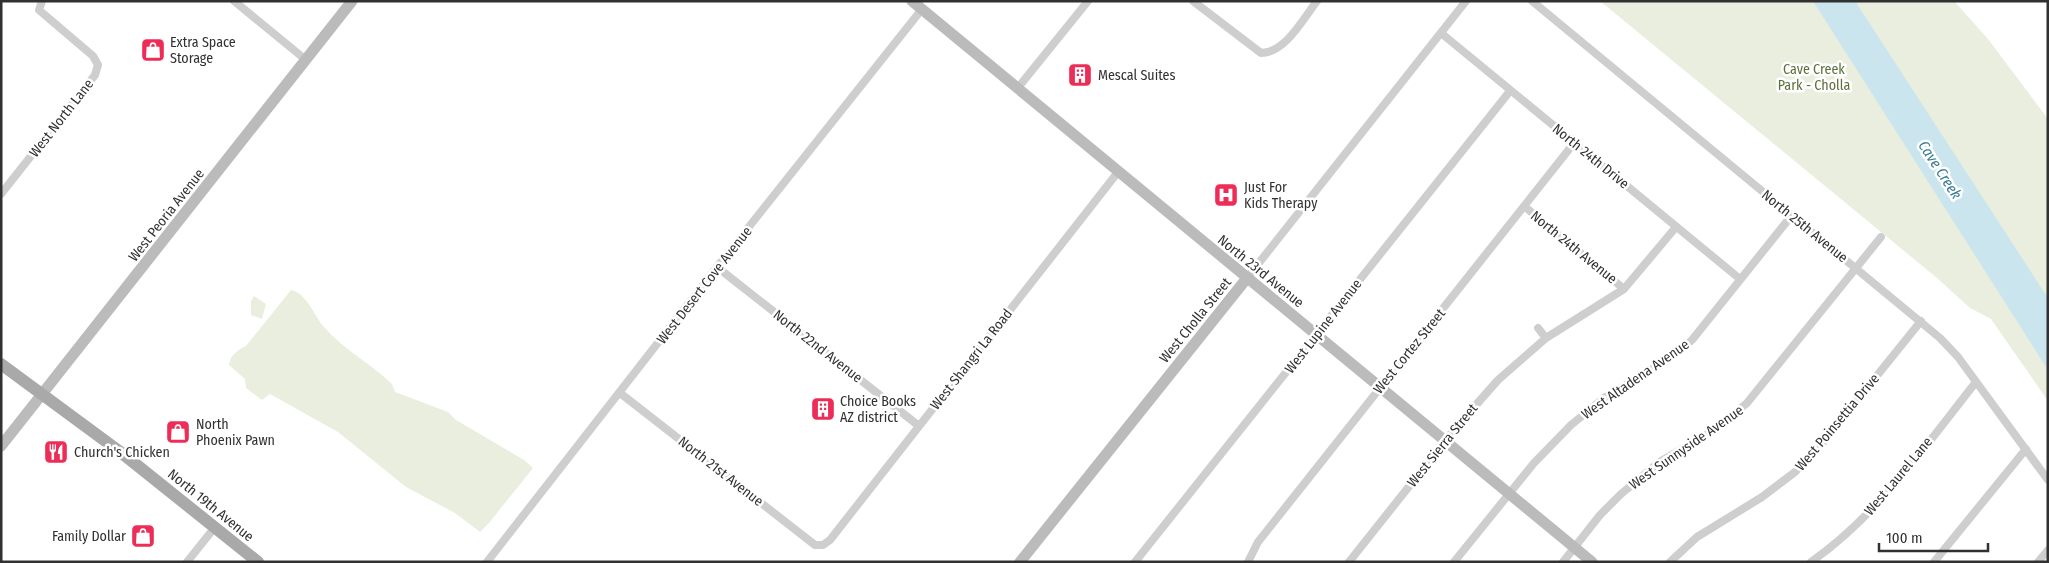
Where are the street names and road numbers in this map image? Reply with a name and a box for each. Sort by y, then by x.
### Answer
street label: West North Lane [26,76,97,161]
street label: North 24th Drive [1549,120,1632,192]
street label: West Peoria Avenue [125,166,208,265]
street label: North 25th Avenue [1758,186,1851,266]
street label: North 24th Avenue [1527,207,1620,287]
street label: West Desert Cove Avenue [653,223,756,347]
street label: North 23rd Avenue [1214,231,1307,311]
street label: West Cholla Street [1156,274,1235,366]
street label: West Lupine Avenue [1281,276,1366,377]
street label: West Cortez Street [1370,305,1449,397]
street label: North 22nd Avenue [770,306,866,387]
street label: West Shangri La Road [927,306,1016,413]
street label: West Altadena Avenue [1578,336,1692,423]
street label: West Poinsettia Drive [1792,370,1883,474]
street label: West Sierra Street [1404,400,1481,490]
street label: West Sunnyside Avenue [1626,402,1747,493]
street label: North 21st Avenue [675,433,767,510]
street label: West Laurel Lane [1861,434,1936,519]
street label: North 19th Avenue [164,466,257,545]

